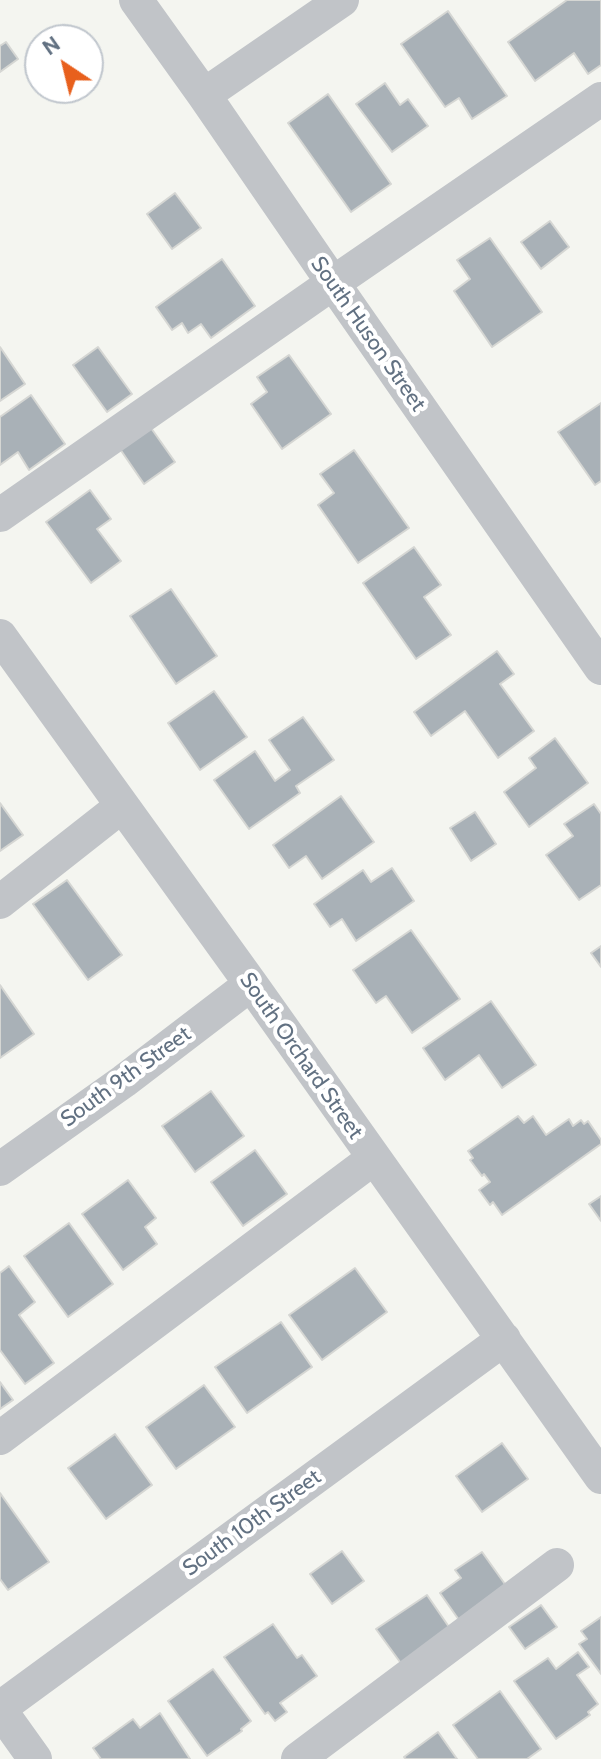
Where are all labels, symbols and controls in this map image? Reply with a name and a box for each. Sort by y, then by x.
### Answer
north arrow [24,24,104,104]
text: N [37,30,65,61]
street label: South Huson Street [305,252,431,416]
street label: South Orchard Street [234,968,368,1144]
street label: South 9th Street [56,1021,196,1133]
street label: South 10th Street [178,1464,326,1582]

